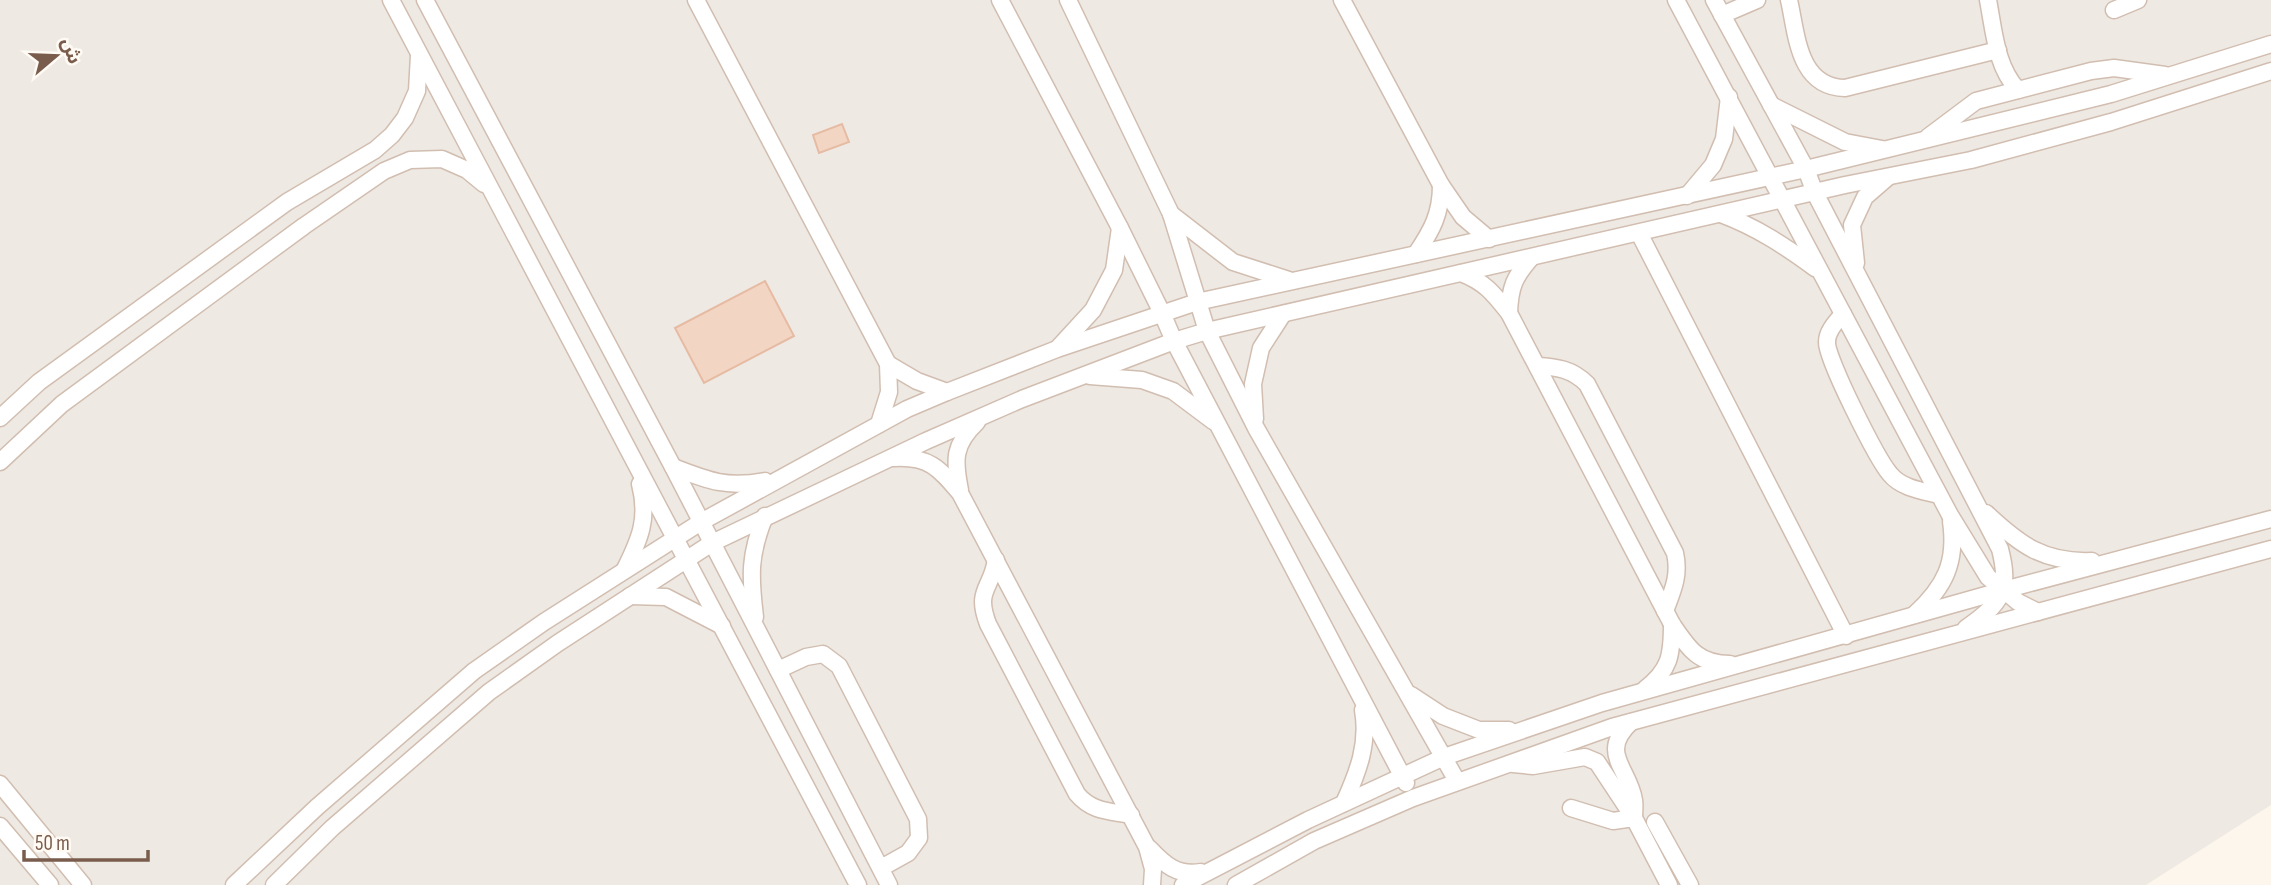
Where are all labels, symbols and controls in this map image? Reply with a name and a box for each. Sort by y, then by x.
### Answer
north arrow [21,21,91,91]
text: ش [56,35,86,67]
scale bar [24,818,149,862]
text: 50 m [35,831,70,856]

